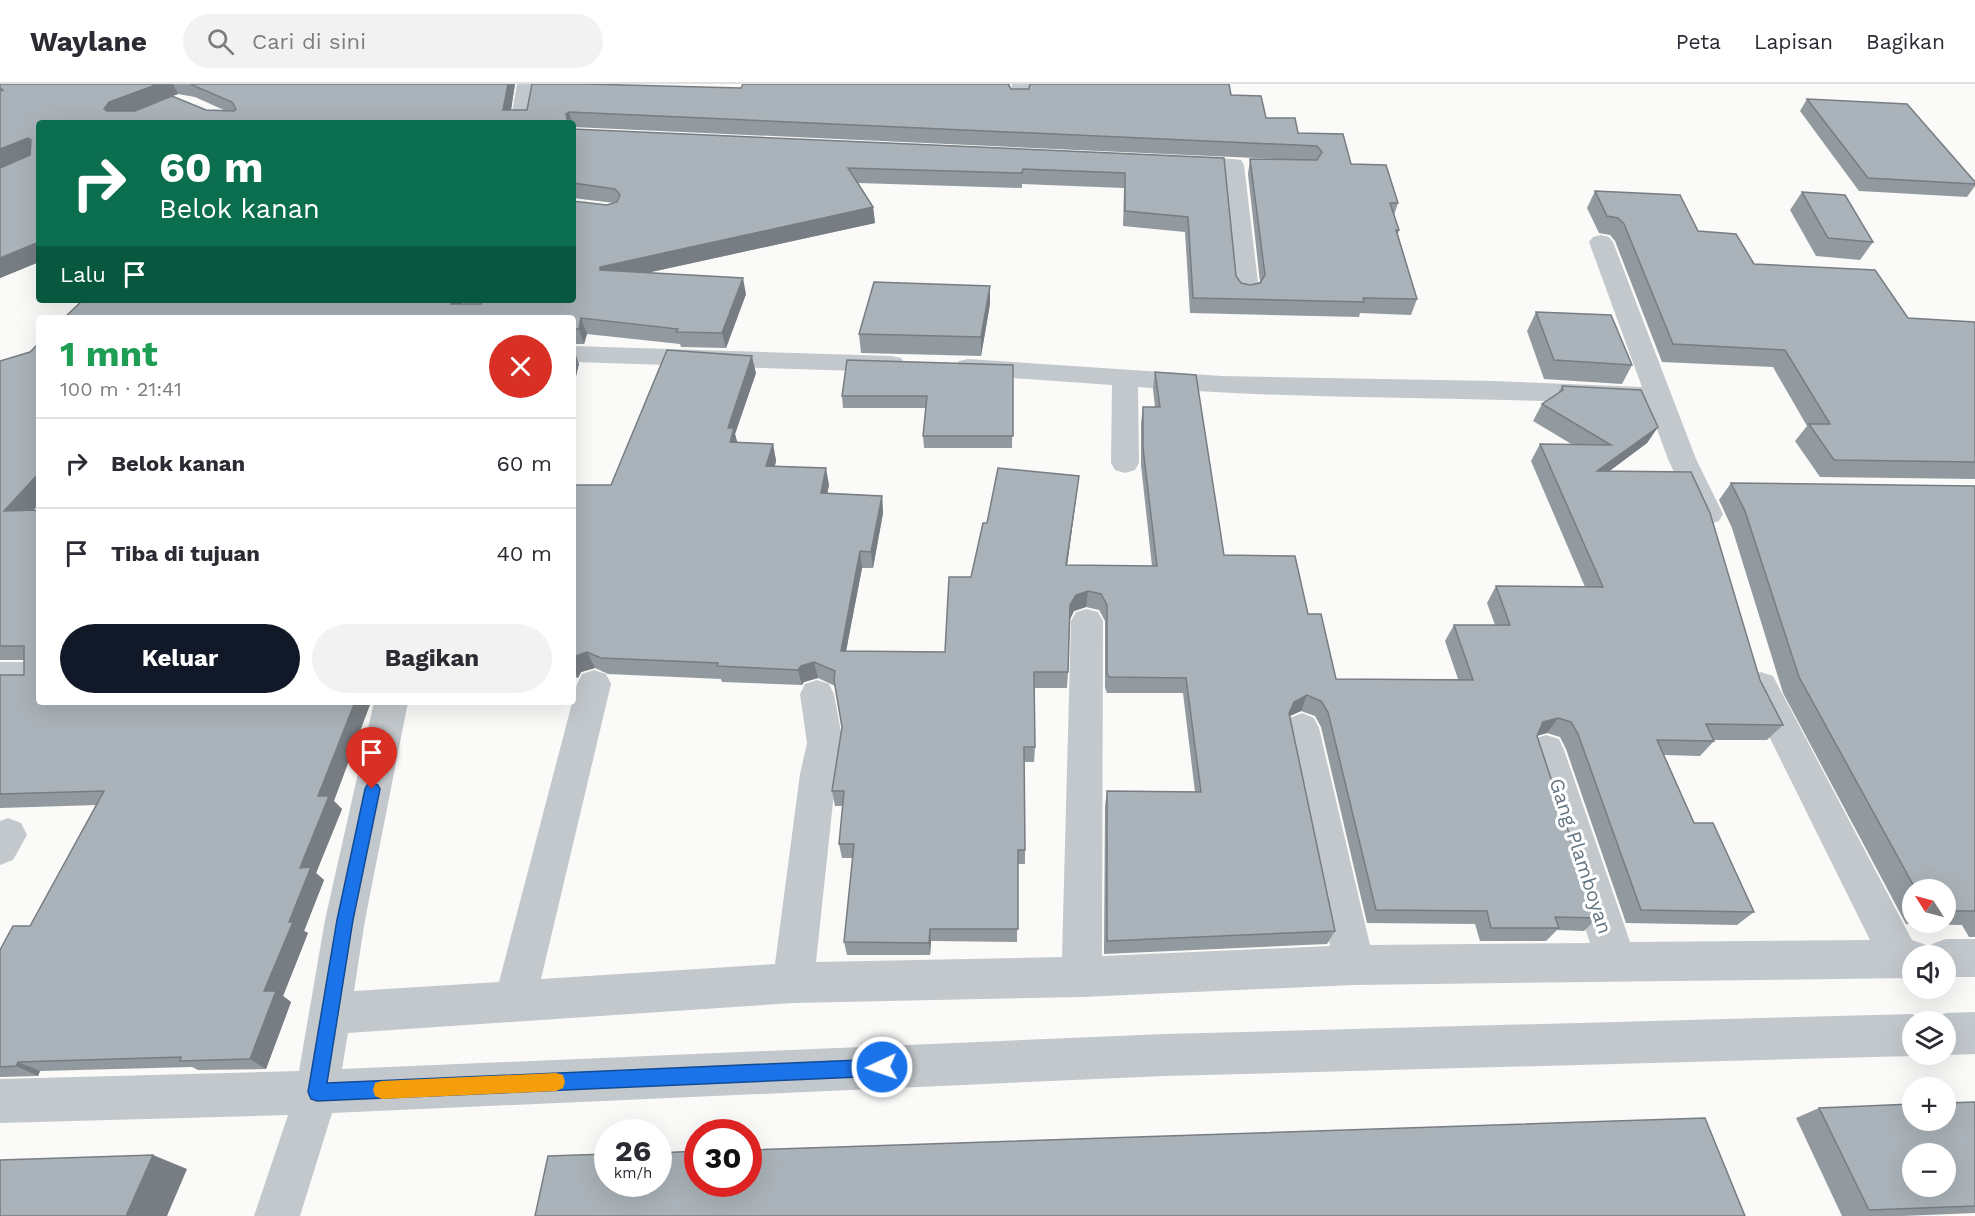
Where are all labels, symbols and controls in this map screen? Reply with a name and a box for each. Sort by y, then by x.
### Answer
search box [183,14,603,68]
text: Waylane [30,25,147,58]
icon: search [204,25,237,58]
text: Cari di sini [252,29,366,54]
text: Peta [1676,29,1721,54]
text: Lapisan [1754,29,1833,54]
text: Bagikan [1866,29,1945,54]
text: 60 m [159,143,263,192]
icon: right [60,144,138,222]
text: Belok kanan [159,193,320,225]
icon: arrive [118,258,151,291]
text: Lalu [60,262,106,287]
text: 1 mnt [60,333,158,375]
button: close [489,335,552,398]
text: 100 m · 21:41 [60,377,182,401]
icon: right [60,447,93,480]
text: Belok kanan [111,451,245,476]
text: 60 m [496,451,552,476]
icon: arrive [60,537,93,570]
text: Tiba di tujuan [111,541,260,566]
text: 40 m [496,541,552,566]
button: Keluar [60,624,300,693]
button: Bagikan [312,624,552,693]
pin [346,727,397,789]
icon: arrive [355,736,388,769]
street label: Gang Plamboyan [1545,775,1617,937]
north arrow [1902,879,1956,933]
map controls [1902,879,1956,1197]
button: sound [1902,945,1956,999]
button: layers [1902,1011,1956,1065]
position arrow [850,1035,914,1099]
button: + [1902,1077,1956,1131]
speed limit sign: 30 [684,1119,762,1197]
text: 26 [615,1133,651,1168]
button: − [1902,1143,1956,1197]
text: km/h [614,1164,652,1182]

